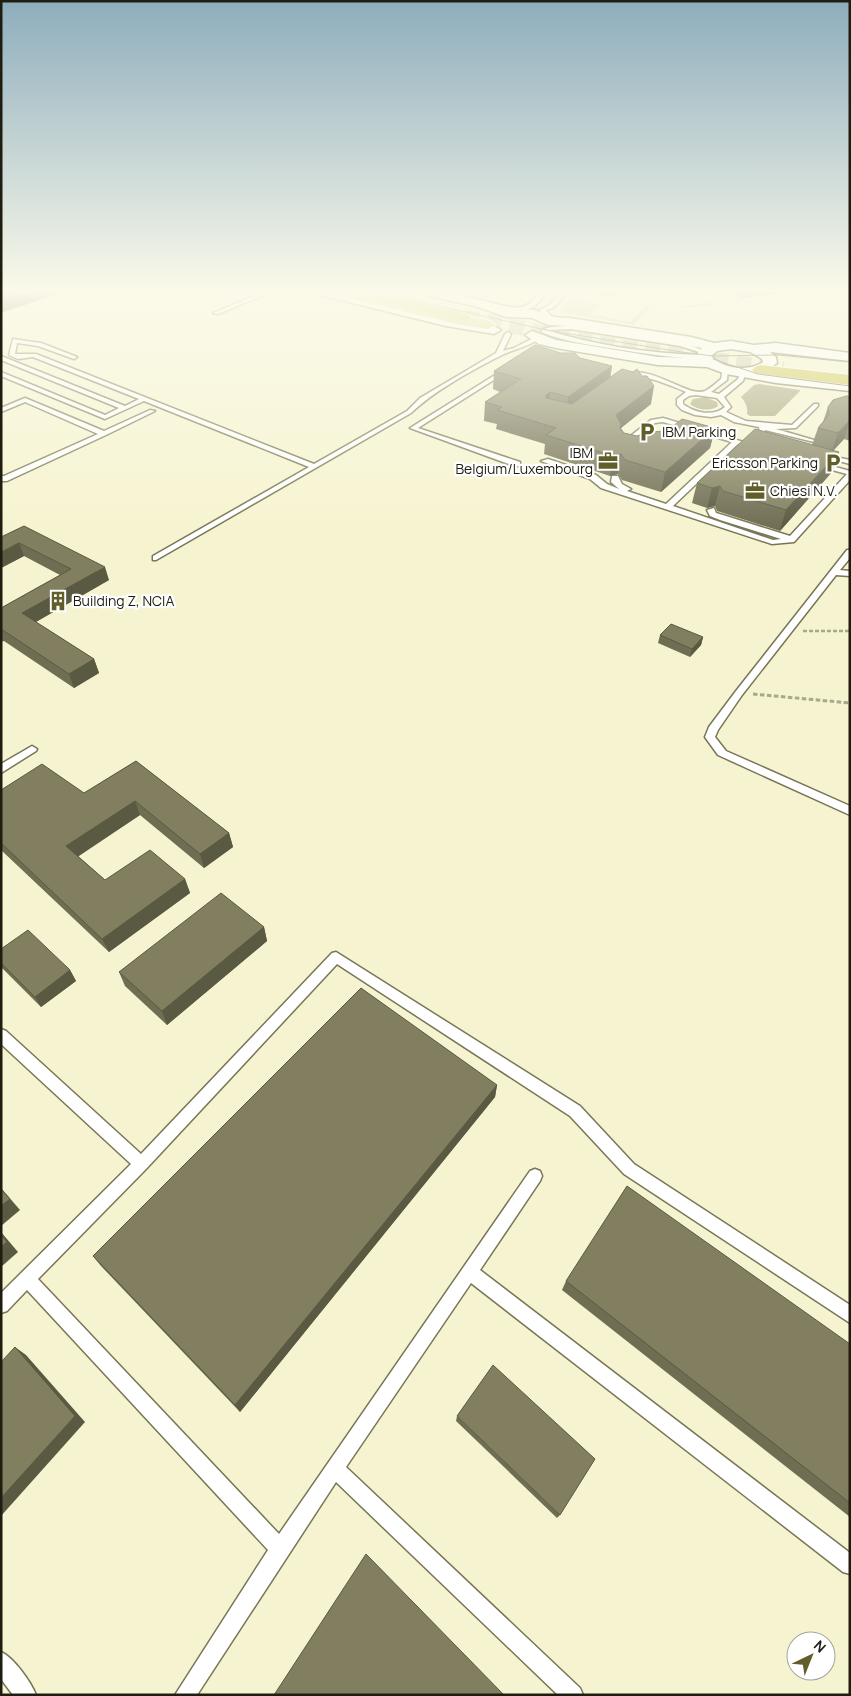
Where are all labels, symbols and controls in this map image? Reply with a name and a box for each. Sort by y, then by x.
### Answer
parking icon: IBM Parking [636,421,658,443]
place label: IBM Parking [662,422,736,441]
place label: IBM Belgium/Luxembourg [455,443,593,478]
office icon: IBM Belgium/Luxembourg [597,450,619,472]
parking icon: Ericsson Parking [822,452,844,474]
place label: Ericsson Parking [712,453,818,472]
office icon: Chiesi N.V. [744,480,766,502]
place label: Chiesi N.V. [770,481,838,500]
building icon: Building Z, NCIA [47,590,69,612]
place label: Building Z, NCIA [73,591,174,610]
north arrow [786,1631,836,1681]
text: N [810,1636,830,1657]

